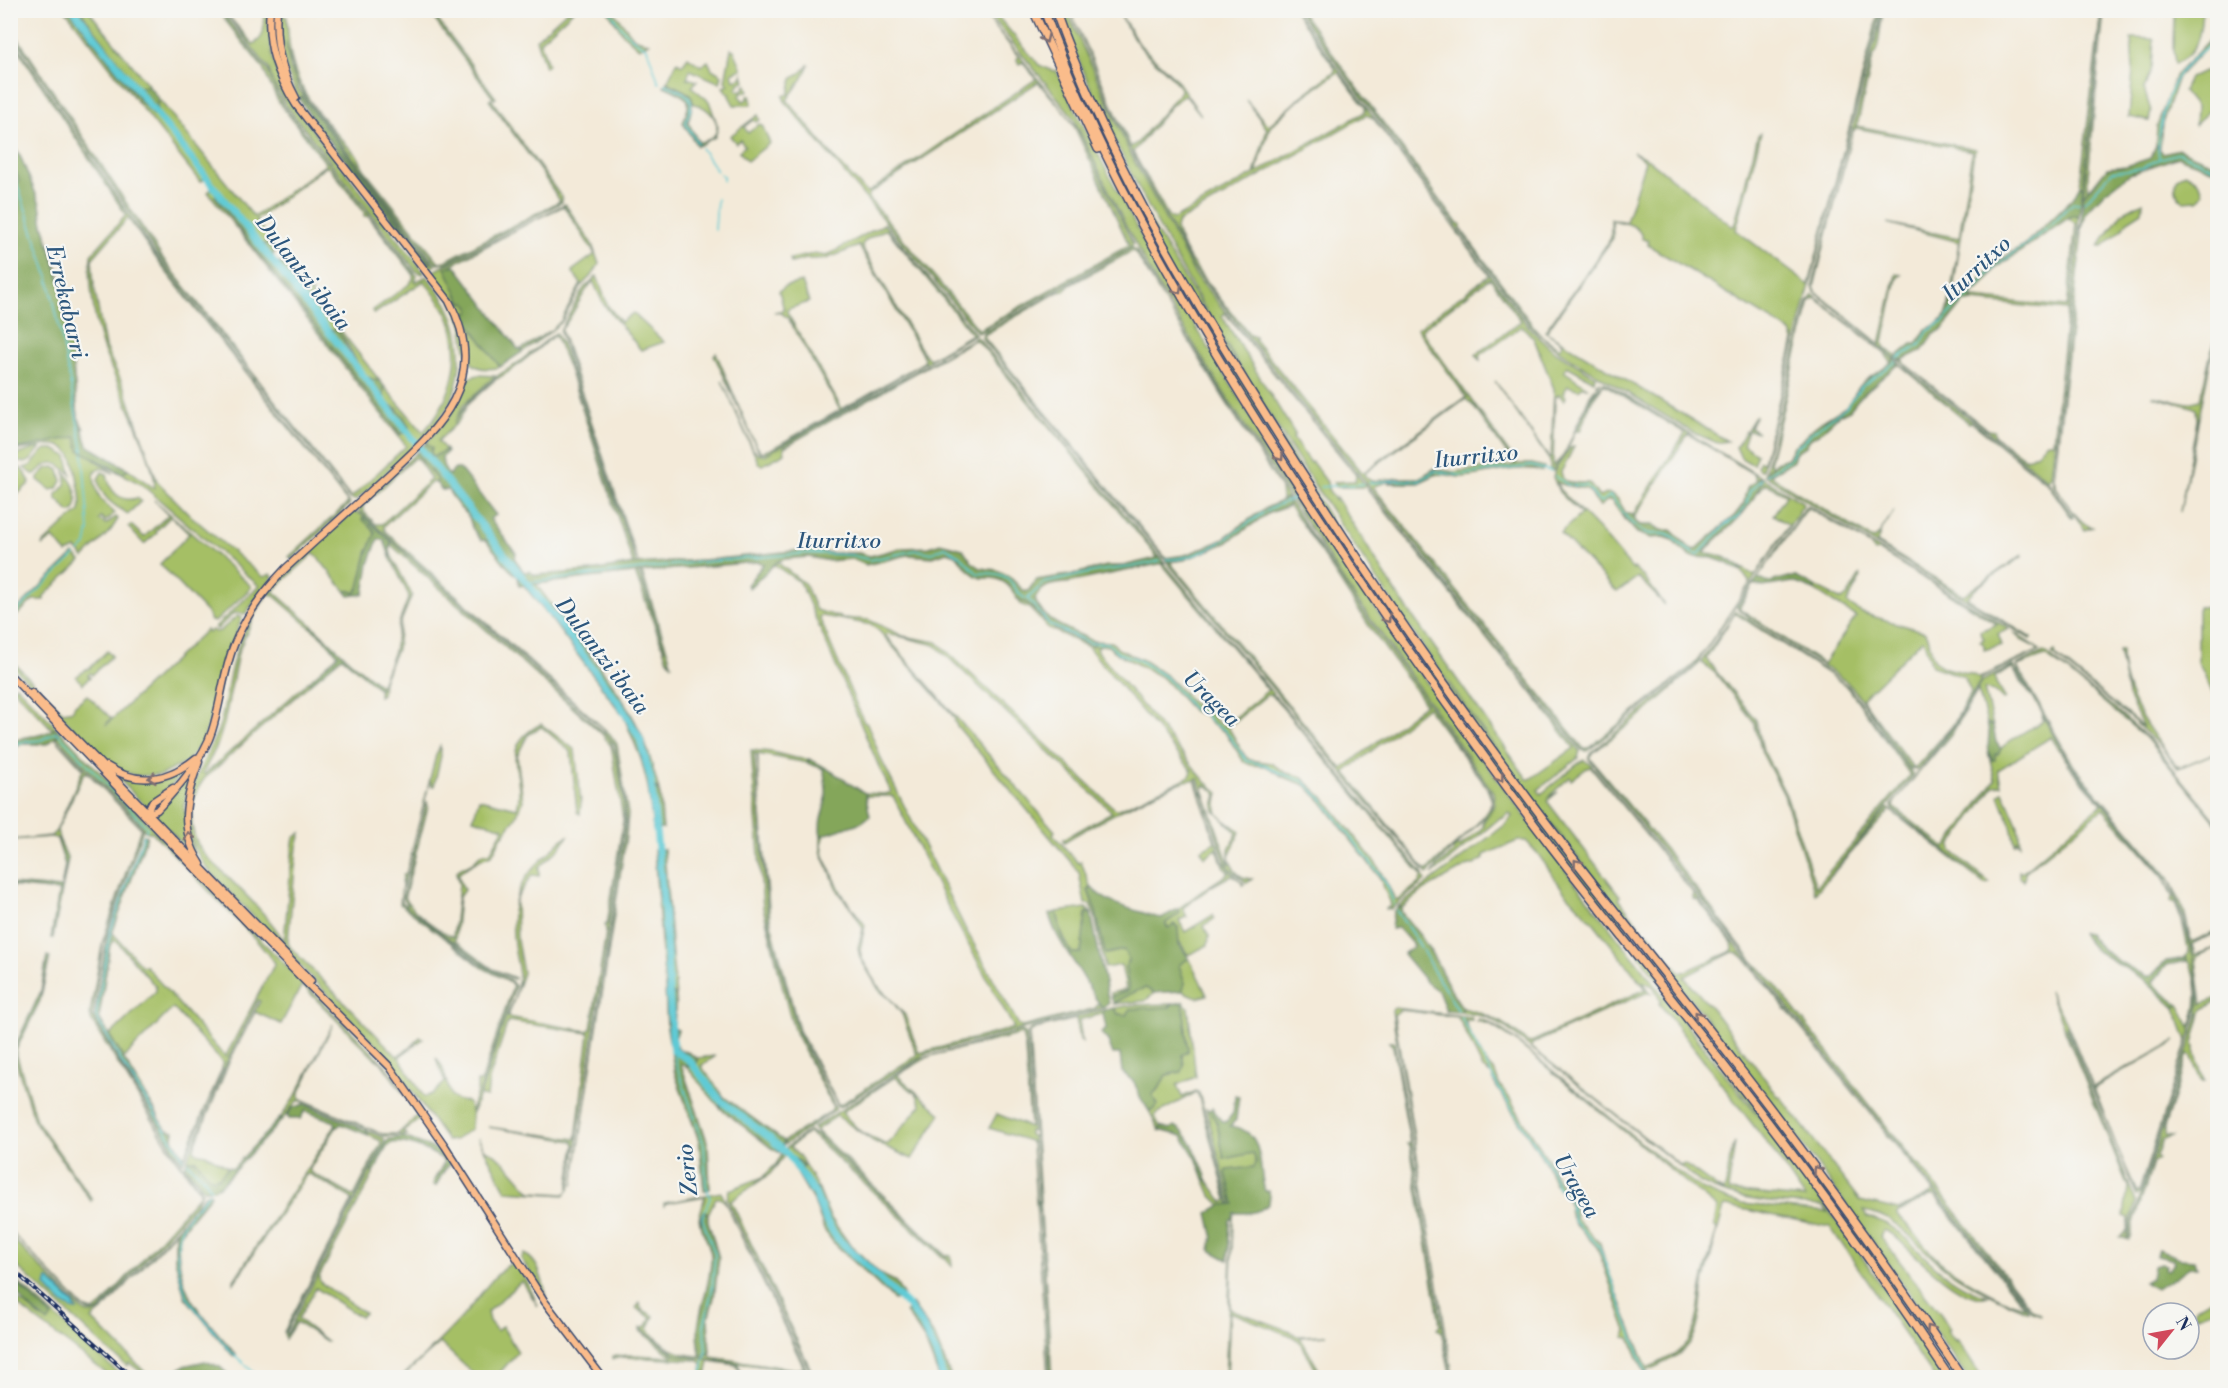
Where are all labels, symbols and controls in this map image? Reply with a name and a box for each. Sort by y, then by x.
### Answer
one-way arrow [1038,33,1050,44]
water label: Dulantzi ibaia [249,209,357,337]
water label: Iturritxo [1936,230,2017,308]
water label: Errekabarri [40,241,92,362]
one-way arrow [1171,284,1183,294]
water label: Iturritxo [1432,439,1519,475]
one-way arrow [1272,450,1283,461]
water label: Iturritxo [796,528,881,555]
water label: Dulantzi ibaia [549,591,655,720]
one-way arrow [1380,613,1391,624]
water label: Uragea [1177,665,1246,733]
one-way arrow [148,771,157,784]
one-way arrow [1493,772,1504,783]
one-way arrow [183,831,196,841]
one-way arrow [1573,858,1584,869]
one-way arrow [1695,1011,1706,1022]
water label: Zerio [672,1142,704,1198]
water label: Uragea [1547,1149,1606,1224]
one-way arrow [1813,1166,1824,1177]
north arrow [2141,1301,2201,1361]
text: N [2171,1313,2195,1335]
one-way arrow [1926,1325,1937,1336]

